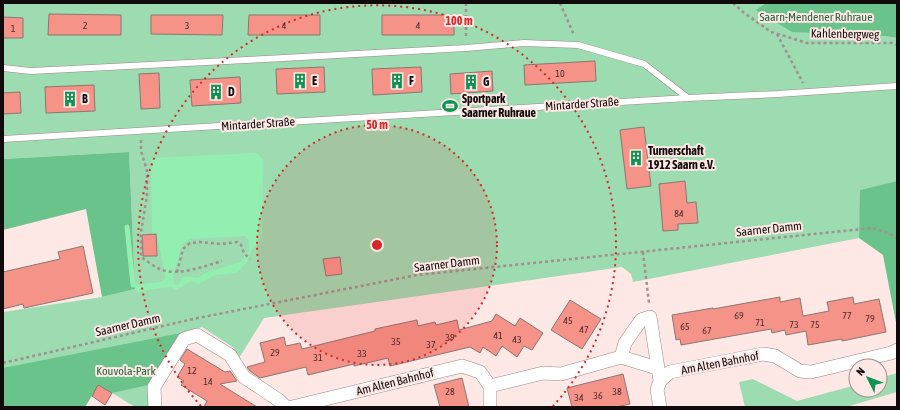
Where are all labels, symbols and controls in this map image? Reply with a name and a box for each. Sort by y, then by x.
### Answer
park label: Saarn-Mendener Ruhraue [759,10,873,24]
text: 100 m [445,14,473,28]
house number: 2 [83,20,88,31]
house number: 3 [185,20,190,31]
house number: 4 [282,20,287,31]
house number: 4 [416,20,421,31]
house number: 1 [11,23,16,34]
street label: Kahlenbergweg [811,26,880,42]
house number: 10 [555,68,565,79]
building icon: E [291,72,309,90]
building icon: F [388,72,406,90]
building icon: G [462,73,480,91]
place label: E [312,74,317,88]
place label: F [409,74,414,88]
place label: G [483,75,490,89]
building icon: D [207,83,225,101]
place label: D [228,85,235,99]
building icon: B [61,90,79,108]
place label: B [82,92,88,106]
place label: Sportpark Saarner Ruhraue [462,92,536,120]
street label: Mintarder Straße [545,94,619,114]
sports icon: Sportpark Saarner Ruhraue [441,97,459,115]
street label: Mintarder Straße [221,114,295,134]
text: 50 m [366,118,388,132]
place label: Turnerschaft 1912 Saarn e.V. [648,144,715,172]
building icon: Turnerschaft 1912 Saarn e.V. [627,149,645,167]
house number: 84 [674,208,684,219]
street label: Saarner Damm [736,219,802,239]
centre of rings [370,238,384,252]
street label: Saarner Damm [414,253,480,275]
house number: 69 [734,310,744,321]
house number: 77 [842,310,852,321]
street label: Saarner Damm [94,311,162,339]
house number: 79 [865,313,875,324]
house number: 45 [563,315,573,326]
house number: 71 [755,317,765,328]
house number: 73 [789,319,799,330]
house number: 75 [810,319,820,330]
house number: 65 [680,321,690,332]
house number: 47 [579,324,589,335]
house number: 67 [702,325,712,336]
house number: 41 [493,330,503,341]
house number: 39 [445,332,455,343]
house number: 43 [512,334,522,345]
house number: 35 [391,336,401,347]
house number: 37 [426,339,436,350]
house number: 29 [270,347,280,358]
house number: 33 [357,348,367,359]
street label: Am Alten Bahnhof [680,348,761,377]
house number: 31 [313,352,323,363]
north arrow [848,358,888,398]
park label: Kouvola-Park [96,364,156,378]
house number: 12 [187,365,197,376]
street label: Am Alten Bahnhof [355,365,436,398]
text: N [854,365,867,378]
house number: 14 [203,376,213,387]
house number: 28 [445,386,455,397]
house number: 38 [612,386,622,397]
house number: 36 [593,390,603,401]
house number: 34 [574,392,584,403]

